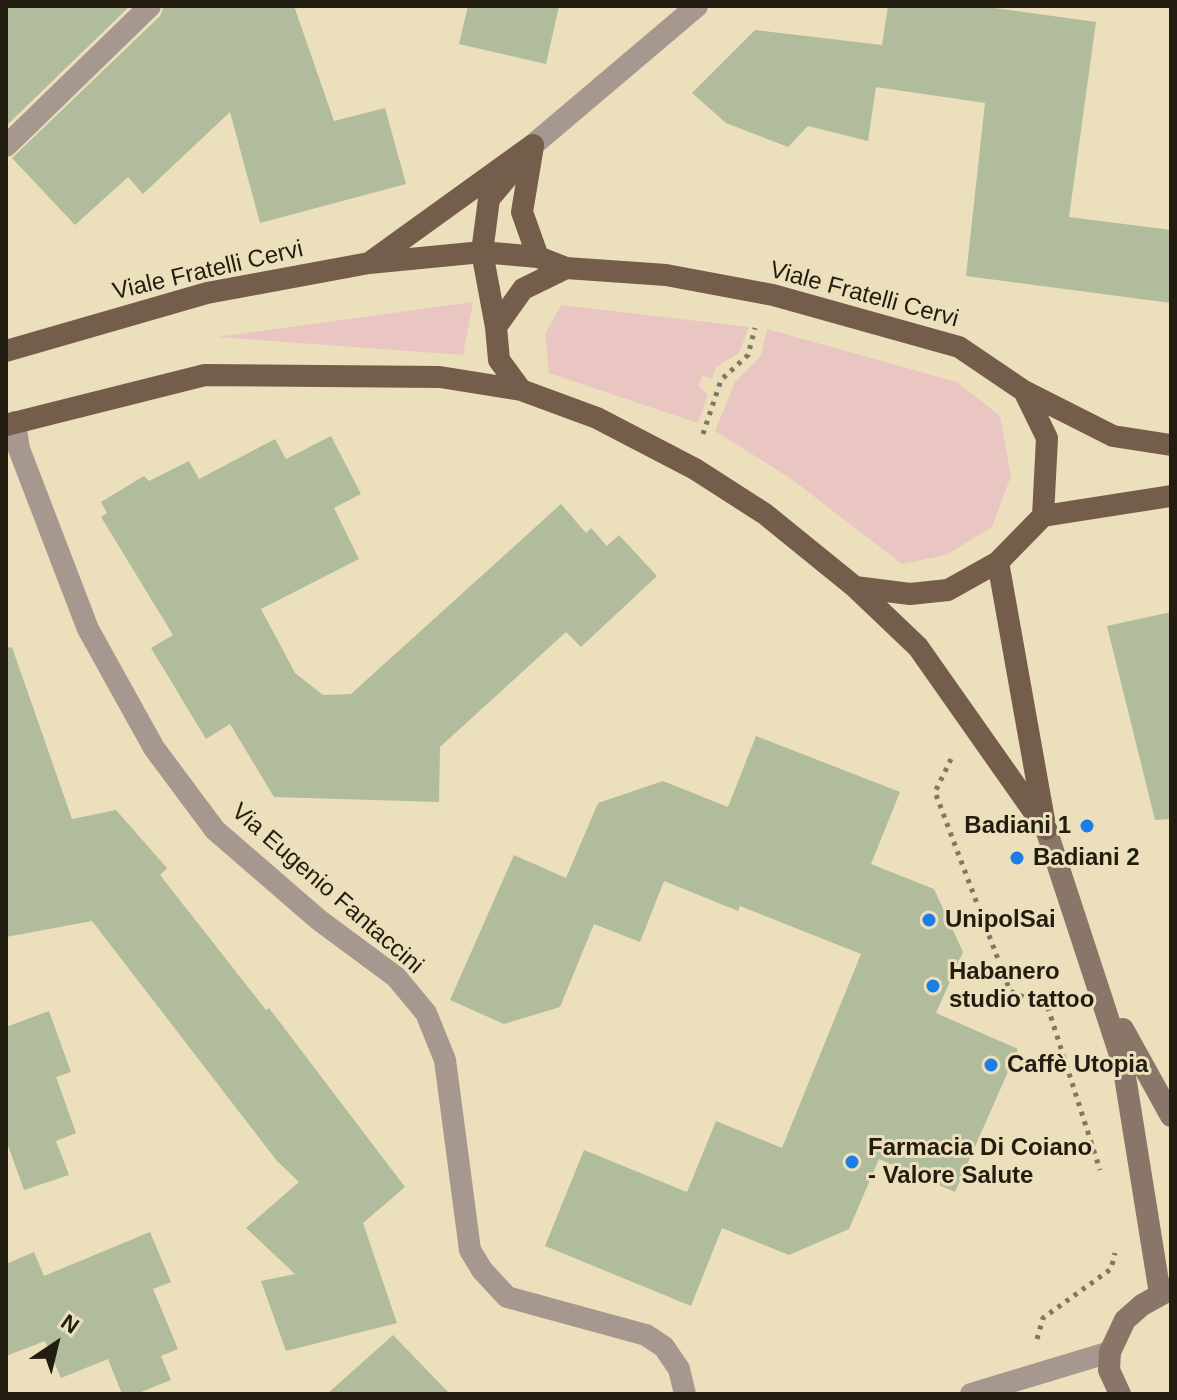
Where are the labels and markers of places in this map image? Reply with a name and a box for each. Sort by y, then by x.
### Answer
place label: Badiani 1 [964,812,1071,840]
marker: Badiani 1 [1078,817,1096,835]
place label: Badiani 2 [1033,844,1140,872]
marker: Badiani 2 [1008,849,1026,867]
place label: UnipolSai [945,906,1056,934]
marker: UnipolSai [920,911,938,929]
place label: Habanero studio tattoo [949,958,1094,1014]
marker: Habanero studio tattoo [924,977,942,995]
place label: Caffè Utopia [1007,1051,1148,1079]
marker: Caffè Utopia [982,1056,1000,1074]
place label: Farmacia Di Coiano - Valore Salute [868,1134,1092,1190]
marker: Farmacia Di Coiano - Valore Salute [843,1153,861,1171]

